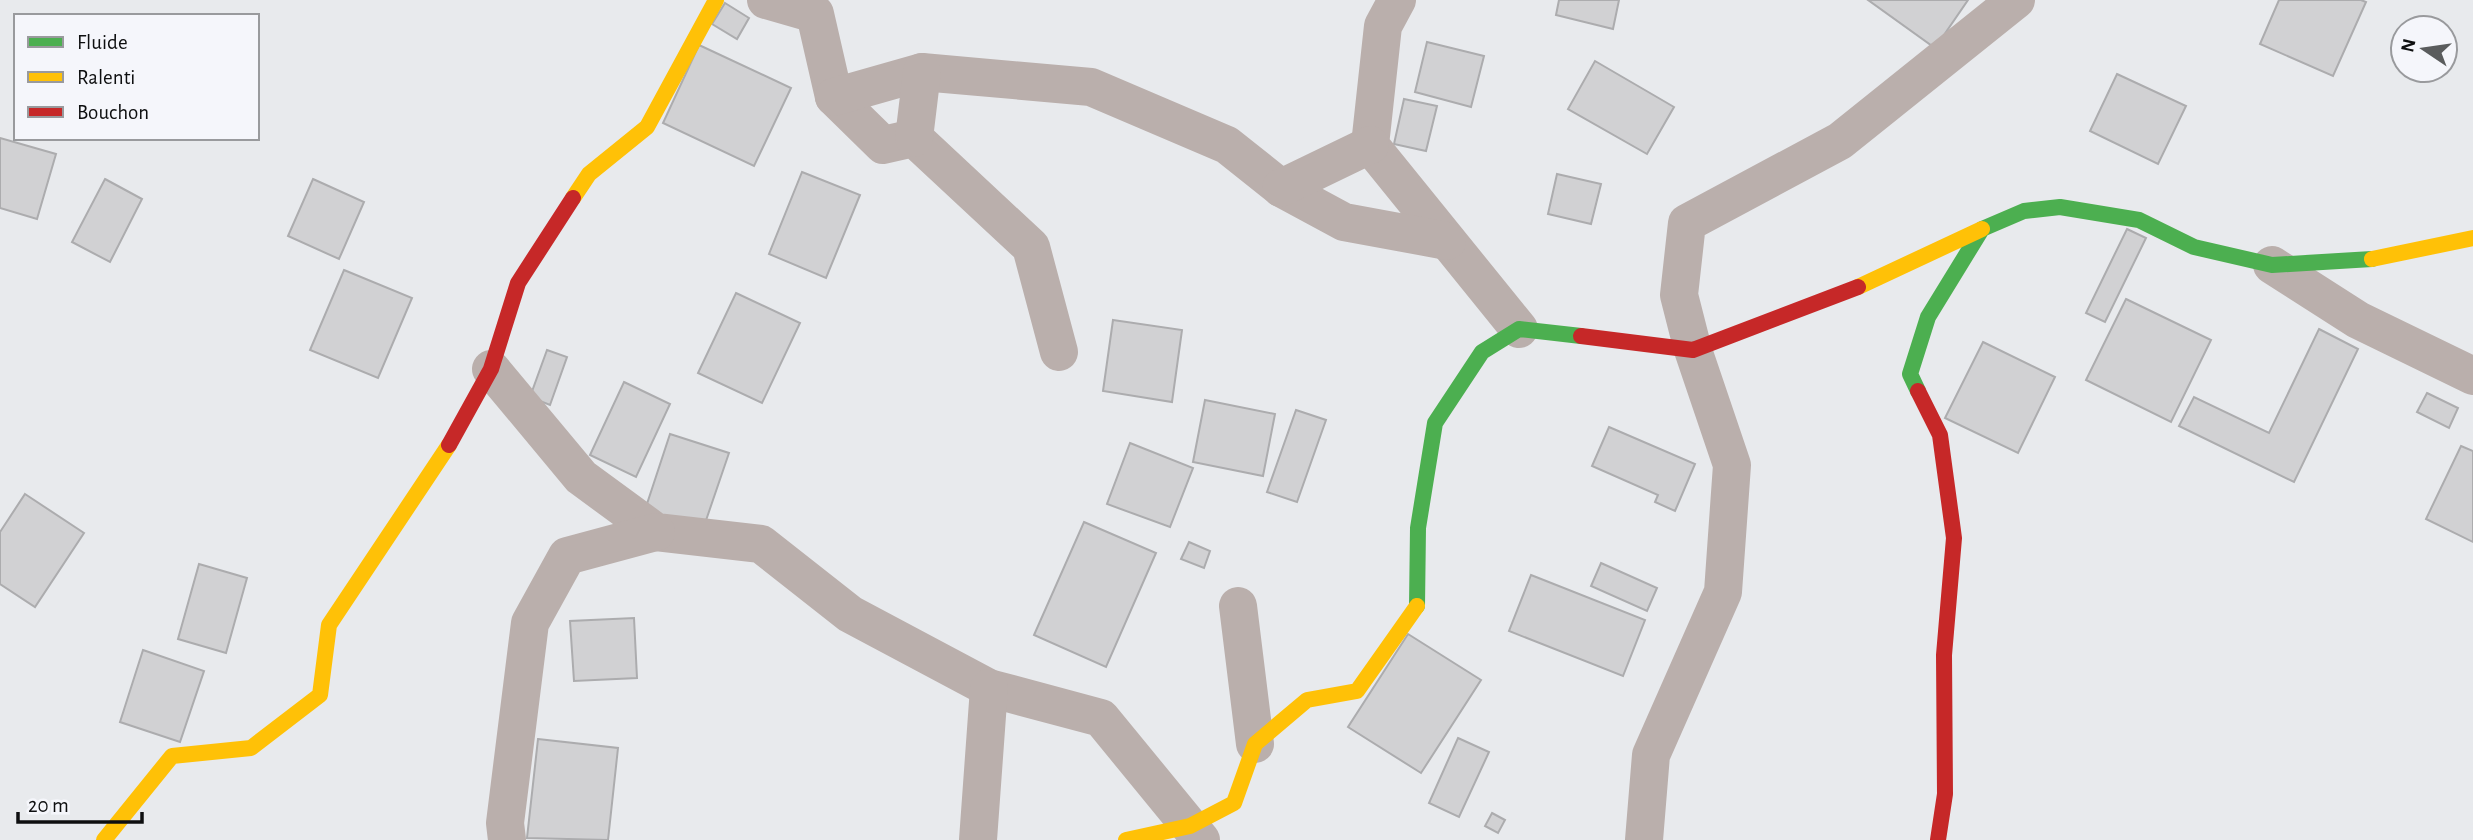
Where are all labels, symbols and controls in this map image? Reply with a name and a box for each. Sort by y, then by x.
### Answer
legend [14,14,259,140]
north arrow [2389,14,2459,84]
text: Fluide [77,32,128,53]
text: N [2398,37,2420,54]
text: Ralenti [77,67,135,88]
text: Bouchon [77,102,149,123]
scale bar [18,780,142,824]
text: 20 m [28,795,69,816]

